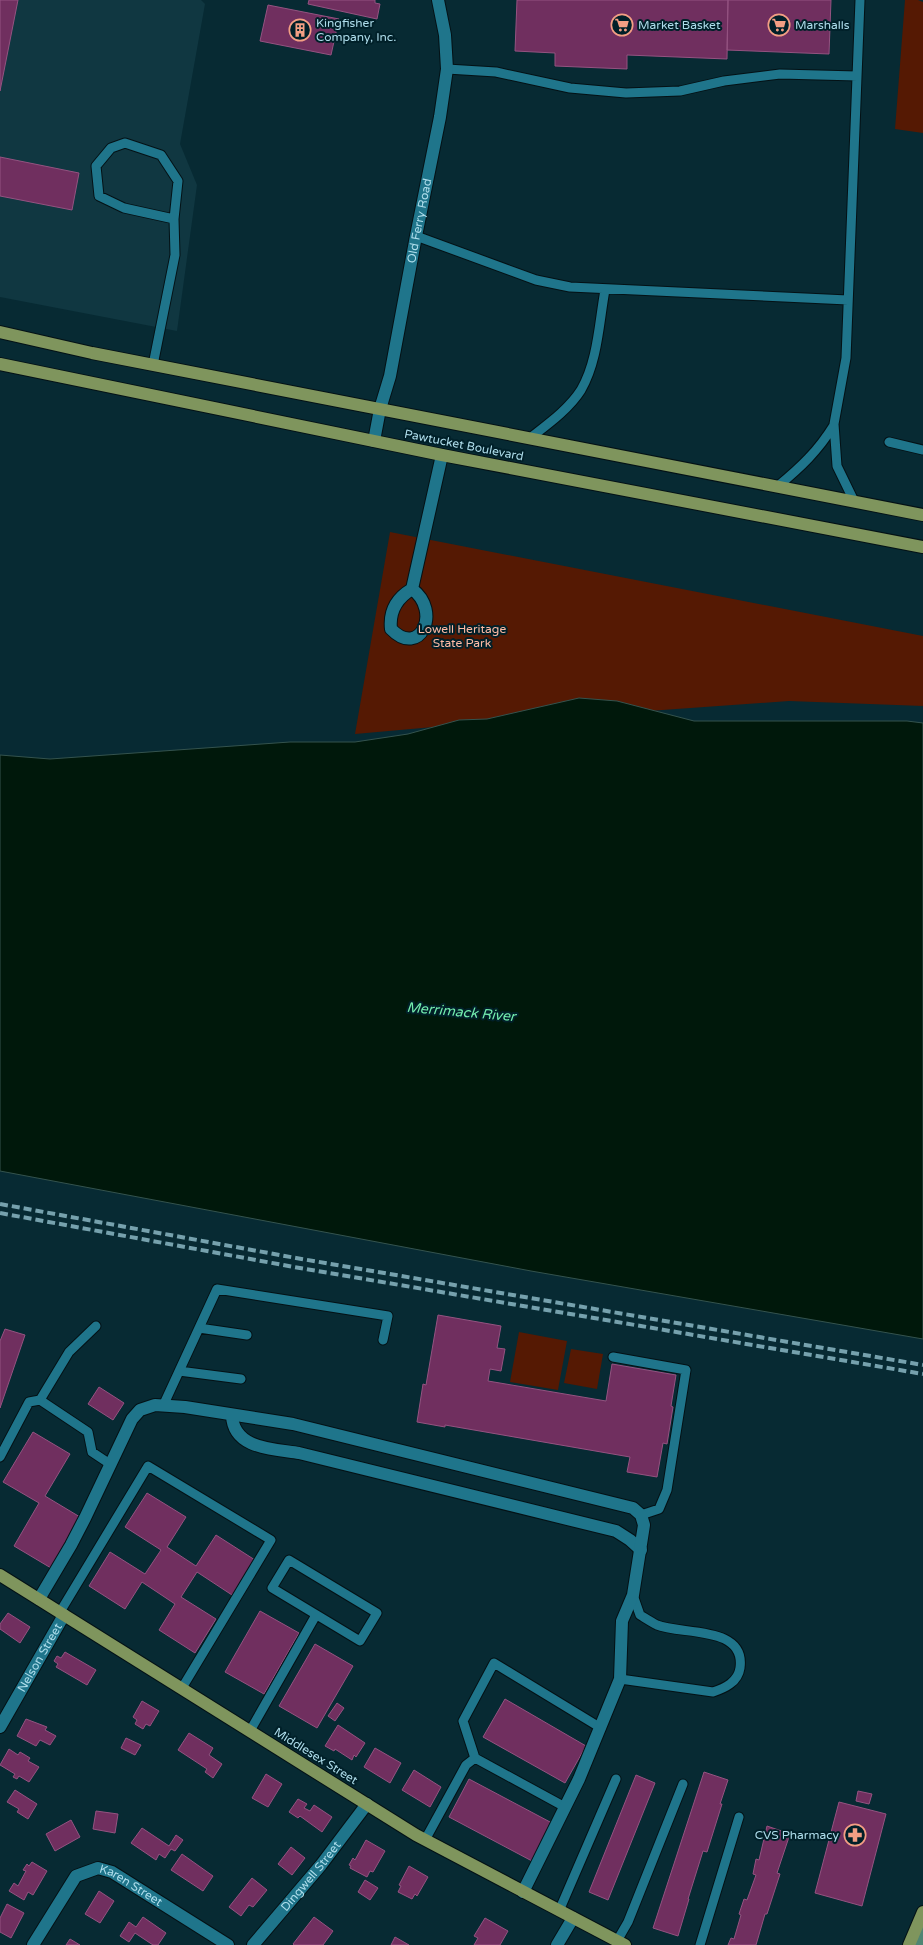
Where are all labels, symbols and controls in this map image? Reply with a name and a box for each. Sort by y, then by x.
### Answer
supermarket icon: Market Basket [610,13,634,37]
supermarket icon: Marshalls [767,13,791,37]
place label: Kingfisher Company, Inc. [316,16,396,44]
building icon: Kingfisher Company, Inc. [288,18,312,42]
place label: Market Basket [638,18,721,32]
place label: Marshalls [795,18,850,32]
street label: Old Ferry Road [404,177,434,264]
street label: Pawtucket Boulevard [403,427,525,463]
park label: Lowell Heritage State Park [418,622,506,650]
water label: Merrimack River [406,999,518,1025]
street label: Nelson Street [14,1620,65,1694]
street label: Middlesex Street [272,1725,361,1788]
pharmacy icon: CVS Pharmacy [843,1823,867,1847]
place label: CVS Pharmacy [755,1828,840,1842]
street label: Dingwell Street [278,1838,344,1914]
street label: Karen Street [98,1862,165,1909]

